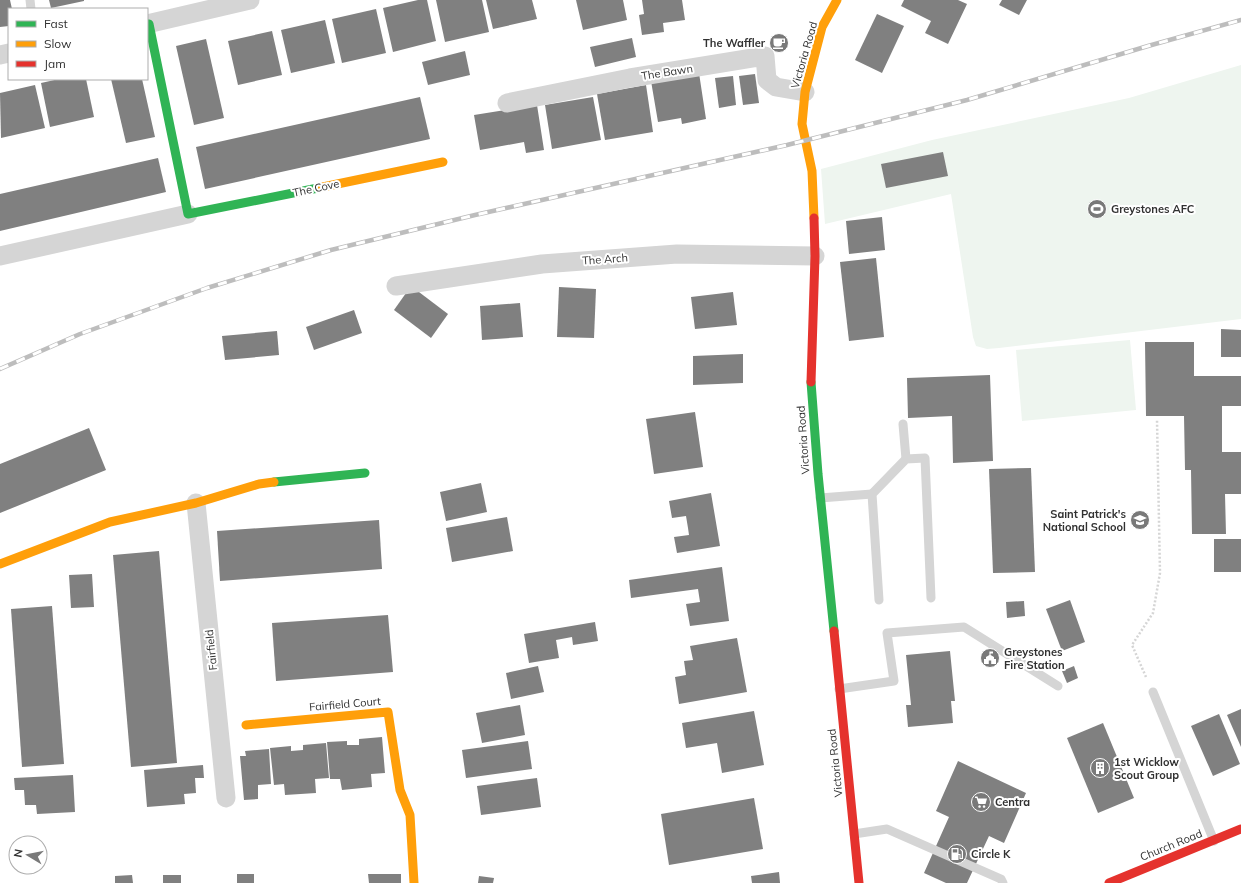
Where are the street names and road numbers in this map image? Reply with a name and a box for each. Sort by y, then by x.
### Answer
street label: Victoria Road [788,20,820,90]
street label: The Bawn [640,61,694,83]
street label: The Cove [292,176,340,200]
street label: The Arch [582,250,628,268]
street label: Victoria Road [794,405,812,475]
street label: Fairfield [202,629,220,671]
street label: Fairfield Court [309,694,381,714]
street label: Victoria Road [824,728,846,798]
street label: Church Road [1138,826,1204,864]

